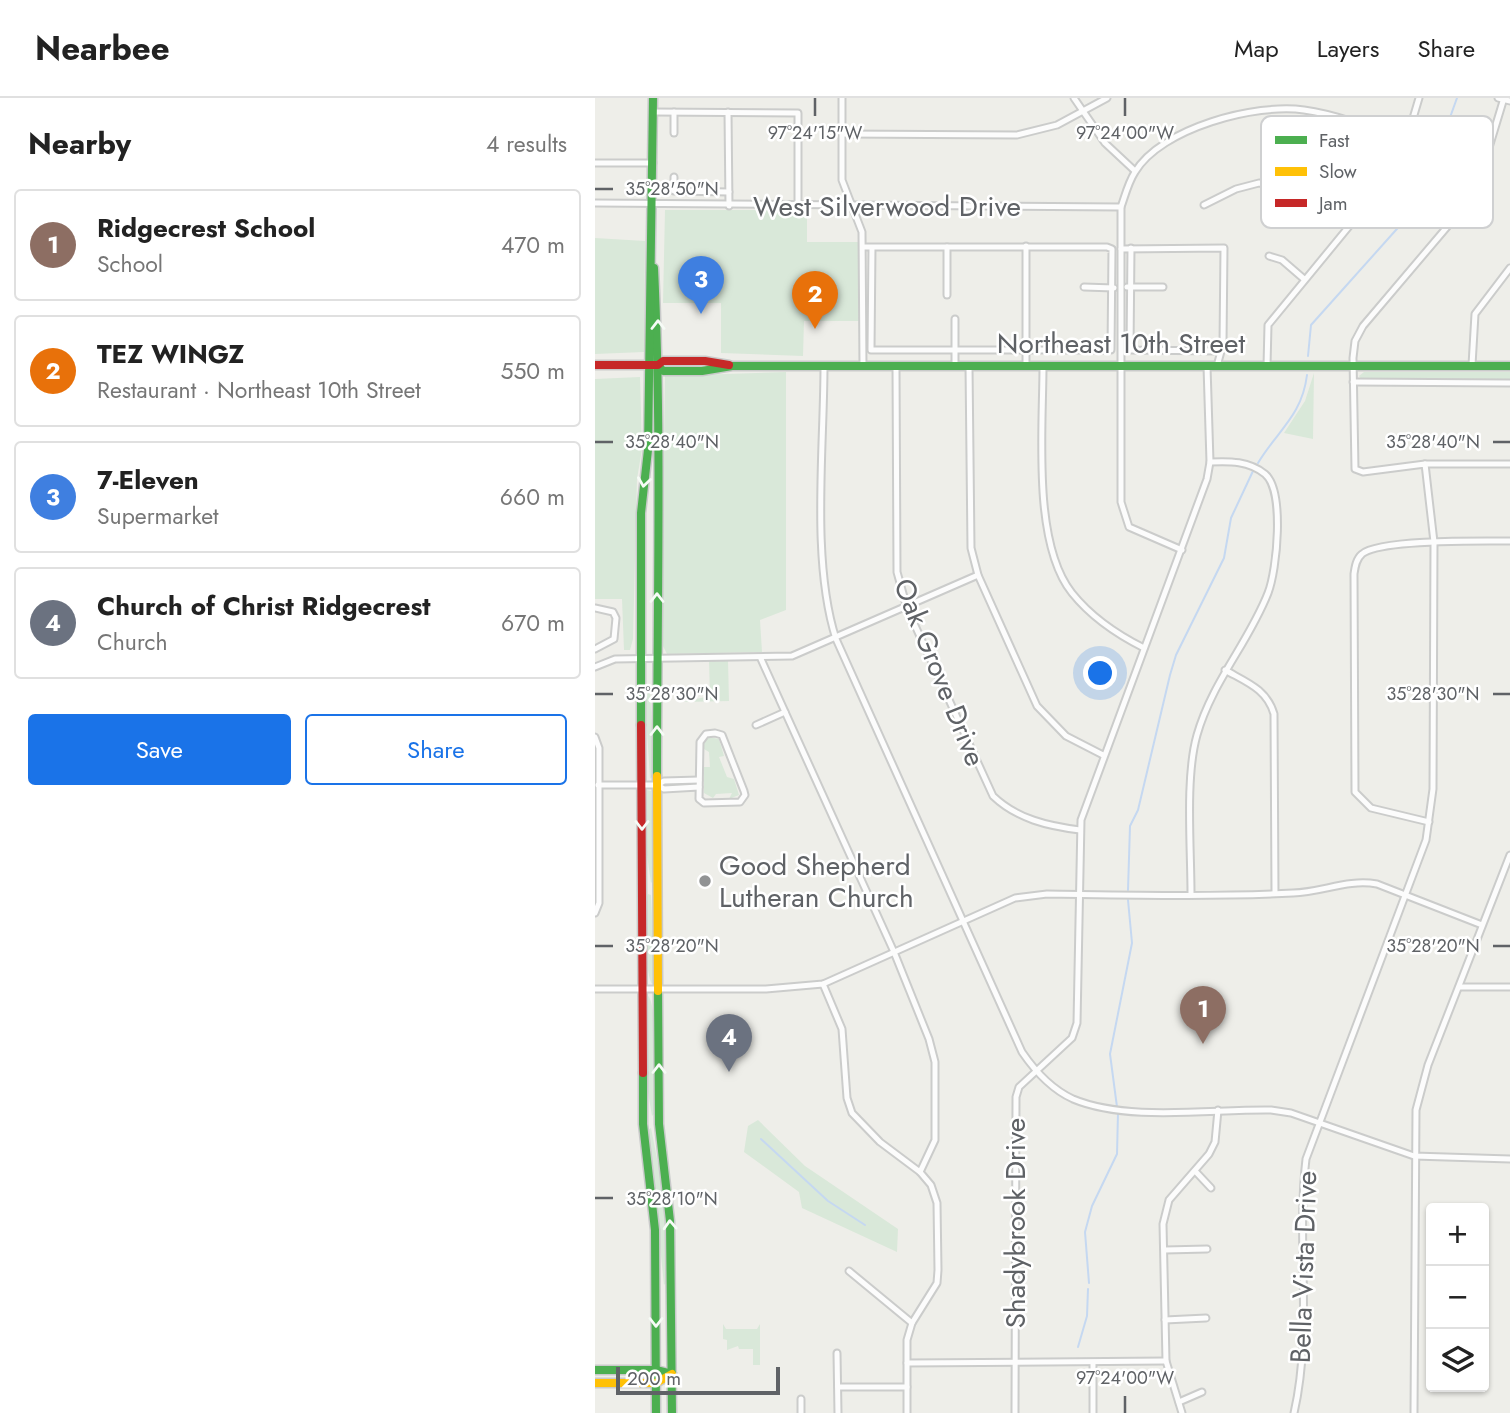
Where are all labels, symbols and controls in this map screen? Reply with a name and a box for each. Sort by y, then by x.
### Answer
text: Nearbee [35,25,170,72]
text: Map [1234,31,1279,66]
text: Layers [1317,31,1379,66]
text: Share [1417,31,1475,66]
legend [1261,116,1493,228]
text: 97°24'15"W [768,120,862,146]
text: 97°24'00"W [1076,120,1174,146]
text: Nearby [28,122,131,165]
text: 4 results [486,127,567,161]
text: Fast [1319,127,1350,154]
text: Slow [1319,158,1357,185]
text: 35°28'50"N [625,176,719,202]
street label: West Silverwood Drive [753,186,1021,227]
text: Jam [1316,190,1348,217]
text: Ridgecrest School [97,209,315,247]
text: 1 [47,228,59,262]
text: 470 m [501,228,565,262]
text: School [97,247,163,281]
pin: 3 [678,256,724,314]
pin: 2 [792,271,838,329]
one-way arrow [650,319,666,330]
street label: Northeast 10th Street [997,323,1245,364]
text: TEZ WINGZ [97,335,244,373]
text: 2 [45,354,61,388]
text: 550 m [500,354,565,388]
text: Restaurant · Northeast 10th Street [97,373,421,407]
text: 35°28'40"N [625,429,719,455]
text: 35°28'40"N [1386,429,1480,455]
text: 7-Eleven [97,461,199,499]
one-way arrow [637,476,652,488]
text: 3 [46,480,60,514]
text: 660 m [500,480,565,514]
text: Supermarket [97,499,219,533]
street label: Oak Grove Drive [883,572,996,772]
text: Church of Christ Ridgecrest [97,587,431,625]
one-way arrow [649,592,665,603]
text: 4 [45,606,61,640]
text: 670 m [501,606,565,640]
text: Church [97,625,168,659]
your location [1083,656,1117,690]
text: 35°28'30"N [625,681,719,707]
text: 35°28'30"N [1386,681,1480,707]
button: Save [28,714,291,785]
button: Share [305,714,567,785]
one-way arrow [649,725,665,736]
one-way arrow [634,820,650,831]
place label: Good Shepherd Lutheran Church [719,845,914,918]
marker: Good Shepherd Lutheran Church [697,873,713,889]
text: 35°28'20"N [625,933,719,959]
text: 35°28'20"N [1386,933,1480,959]
pin: 1 [1180,986,1226,1044]
pin: 4 [706,1014,752,1072]
one-way arrow [651,1063,667,1074]
street label: Shadybrook Drive [995,1118,1036,1328]
street label: Bella Vista Drive [1280,1170,1327,1364]
text: 35°28'10"N [626,1186,718,1212]
map controls [1426,1203,1489,1392]
button: + [1426,1203,1489,1266]
one-way arrow [663,1220,678,1231]
button: − [1426,1266,1489,1329]
one-way arrow [648,1317,664,1328]
button: layers [1426,1329,1489,1392]
scale bar [616,1364,781,1396]
text: 200 m [627,1365,681,1392]
text: 97°24'00"W [1076,1365,1174,1391]

